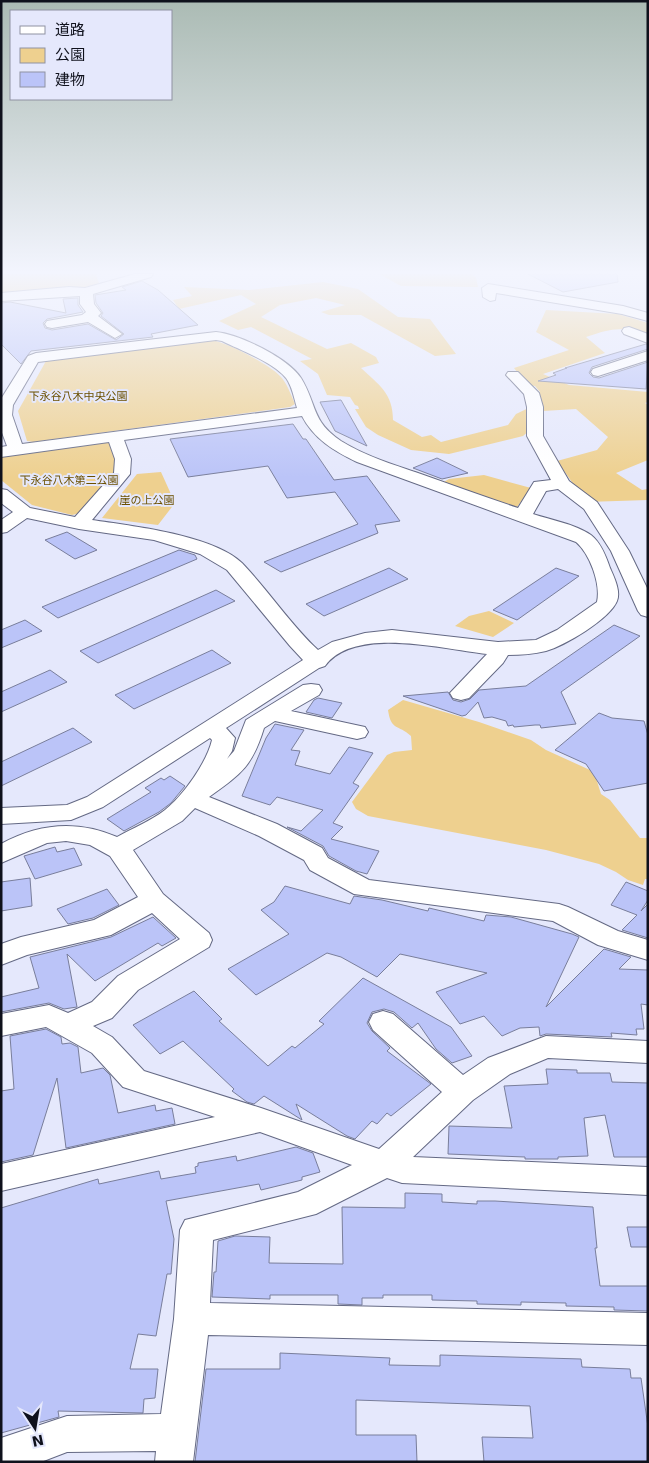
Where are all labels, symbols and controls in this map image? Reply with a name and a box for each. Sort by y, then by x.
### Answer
legend [10,10,172,100]
text: 道路 [55,21,85,39]
text: 公園 [55,46,85,64]
text: 建物 [55,71,85,89]
park label: 下永谷八木中央公園 [29,390,128,403]
park label: 下永谷八木第二公園 [20,474,119,487]
park label: 崖の上公園 [120,494,175,507]
north arrow [10,1403,60,1453]
text: N [30,1432,45,1450]

